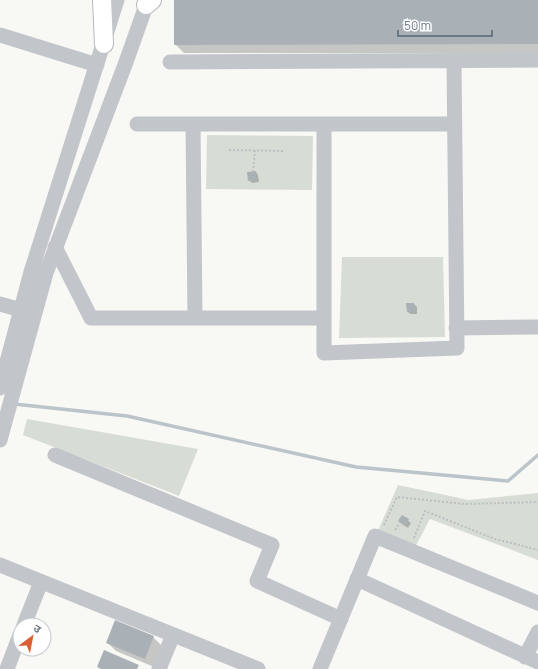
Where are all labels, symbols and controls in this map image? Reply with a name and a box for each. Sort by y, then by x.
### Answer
scale bar [398,12,492,38]
text: 50 m [404,17,431,34]
north arrow [12,617,52,657]
text: उ [31,620,45,636]

